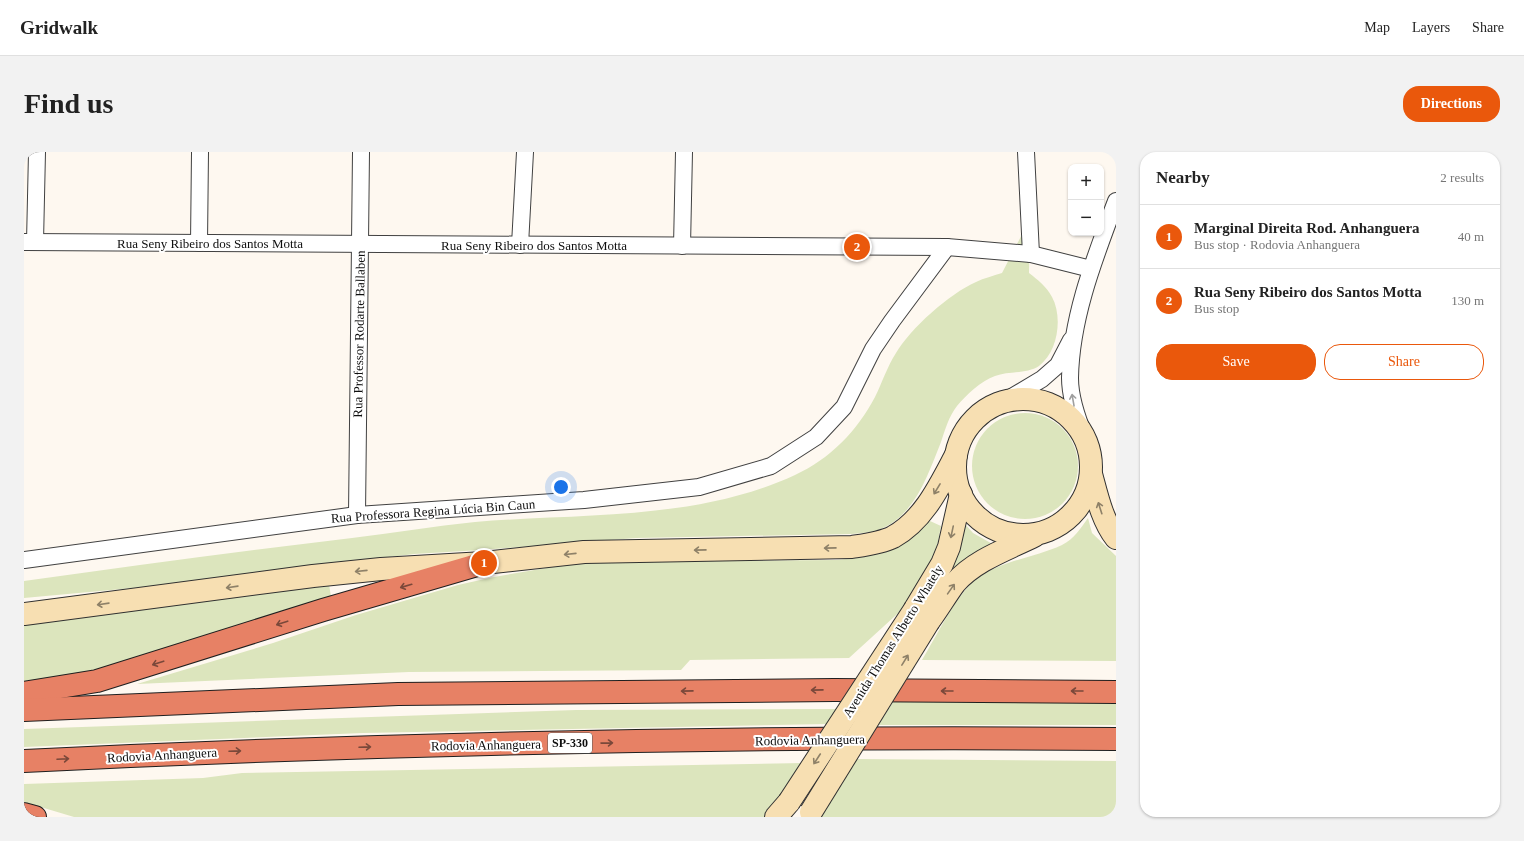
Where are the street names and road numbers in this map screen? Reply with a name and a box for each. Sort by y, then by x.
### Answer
street label: Rua Seny Ribeiro dos Santos Motta [117,236,303,251]
street label: Rua Seny Ribeiro dos Santos Motta [441,238,627,253]
street label: Rua Professor Rodarte Ballaben [350,250,368,418]
street label: Rua Professora Regina Lúcia Bin Caun [330,496,536,526]
street label: Avenida Thomas Alberto Whately [840,561,947,720]
street label: Rodovia Anhanguera [755,732,865,748]
road number: SP-330 [548,733,592,753]
street label: Rodovia Anhanguera [431,737,541,753]
street label: Rodovia Anhanguera [107,745,218,765]

